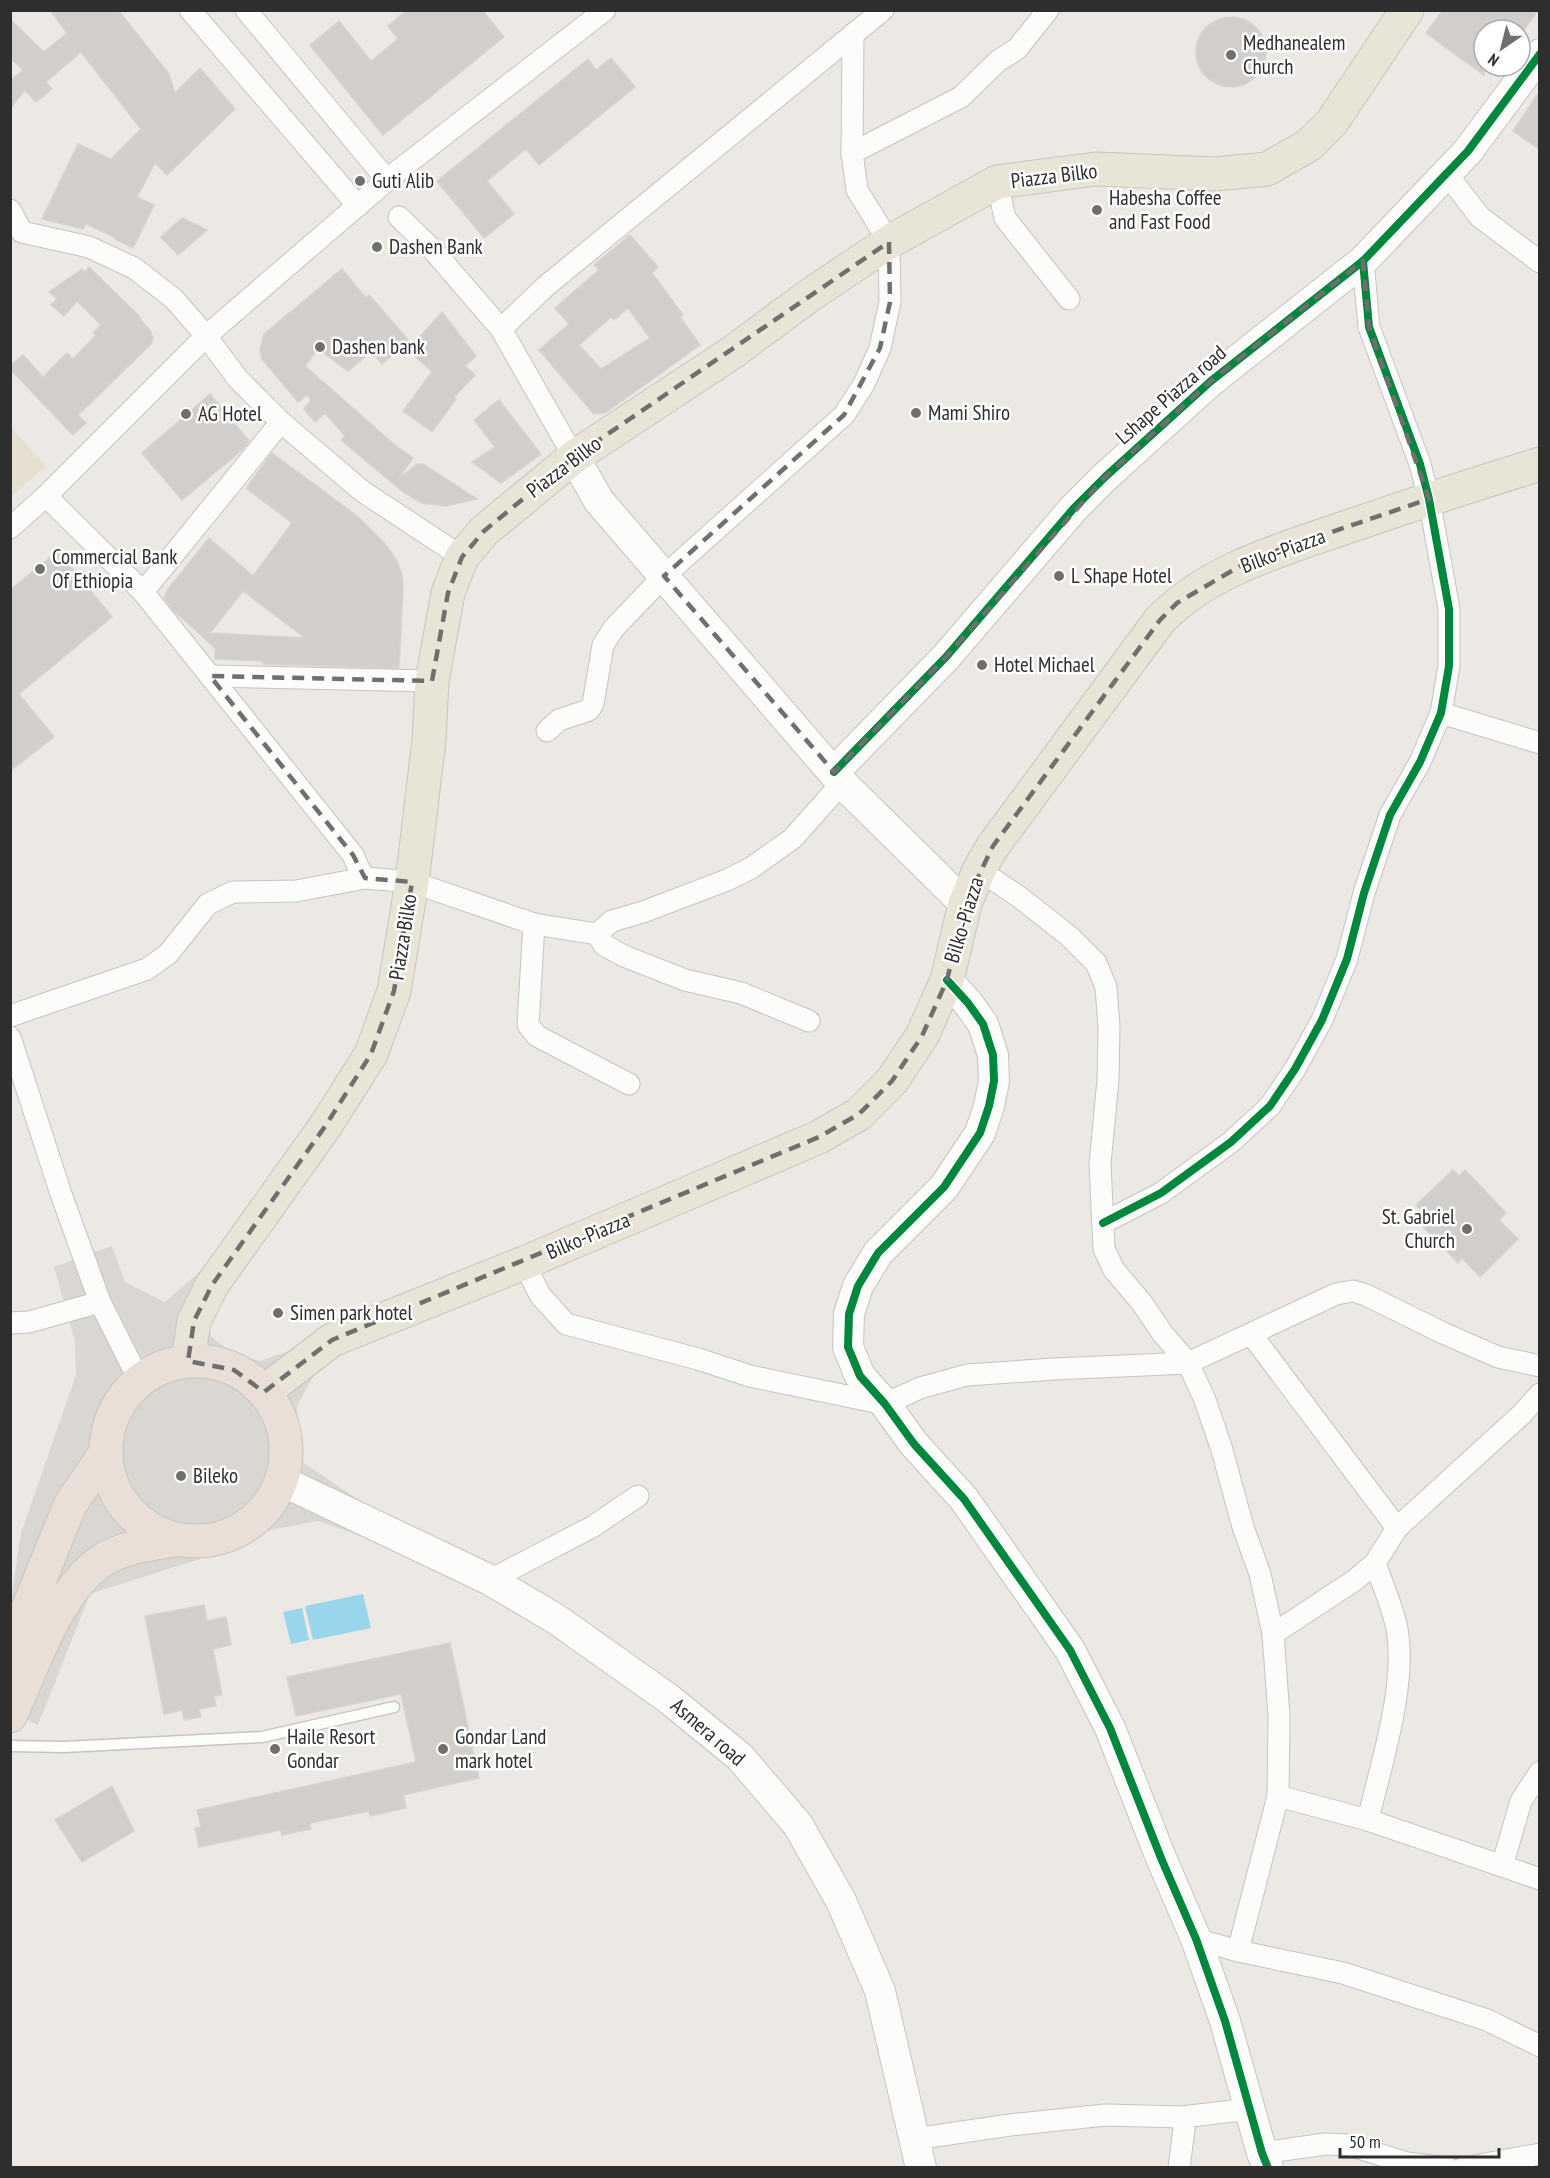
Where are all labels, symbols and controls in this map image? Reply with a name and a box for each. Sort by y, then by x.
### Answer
north arrow [1472,18,1532,78]
place label: Medhanealem Church [1243,29,1345,80]
marker: Medhanealem Church [1224,48,1238,62]
text: N [1484,50,1503,71]
street label: Piazza Bilko [1009,157,1099,194]
place label: Guti Alib [372,167,434,194]
marker: Guti Alib [353,174,367,188]
place label: Habesha Coffee and Fast Food [1109,184,1221,235]
marker: Habesha Coffee and Fast Food [1090,203,1104,217]
place label: Dashen Bank [389,233,483,260]
marker: Dashen Bank [370,240,384,254]
place label: Dashen bank [332,333,425,360]
street label: Lshape Piazza road [1110,339,1232,450]
marker: Dashen bank [313,340,327,354]
place label: Mami Shiro [928,399,1010,426]
place label: AG Hotel [198,400,262,427]
marker: Mami Shiro [909,406,923,420]
marker: AG Hotel [179,407,193,421]
street label: Piazza Bilko [521,430,606,503]
street label: Bilko-Piazza [1237,522,1329,579]
place label: Commercial Bank Of Ethiopia [52,543,177,594]
marker: Commercial Bank Of Ethiopia [33,562,47,576]
place label: L Shape Hotel [1071,562,1172,589]
marker: L Shape Hotel [1052,569,1066,583]
place label: Hotel Michael [994,651,1095,678]
marker: Hotel Michael [975,658,989,672]
street label: Bilko-Piazza [938,874,989,966]
street label: Piazza Bilko [382,892,423,982]
place label: St. Gabriel Church [1382,1203,1455,1254]
street label: Bilko-Piazza [542,1206,634,1265]
marker: St. Gabriel Church [1460,1222,1474,1236]
place label: Simen park hotel [290,1299,413,1326]
marker: Simen park hotel [271,1306,285,1320]
place label: Bileko [193,1462,238,1489]
marker: Bileko [174,1469,188,1483]
street label: Asmera road [665,1692,751,1771]
place label: Haile Resort Gondar [287,1723,376,1774]
place label: Gondar Land mark hotel [455,1723,546,1774]
marker: Haile Resort Gondar [268,1742,282,1756]
marker: Gondar Land mark hotel [436,1742,450,1756]
scale bar [1340,2121,1499,2159]
text: 50 m [1349,2130,1381,2153]

